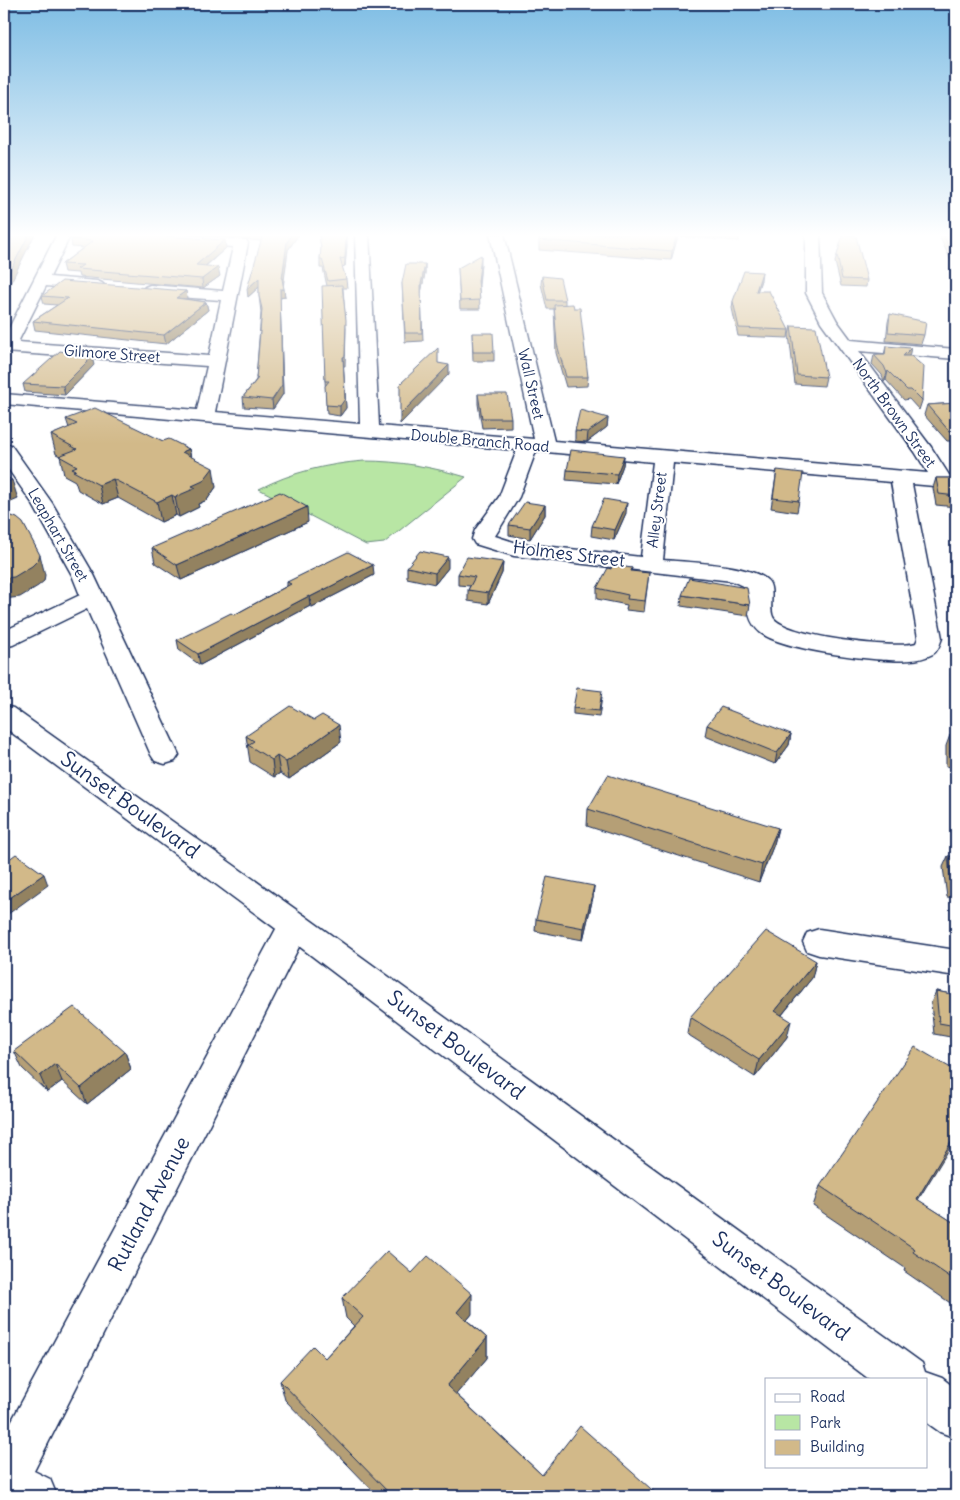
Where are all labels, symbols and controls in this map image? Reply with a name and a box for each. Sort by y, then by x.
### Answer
street label: Gilmore Street [63,341,161,366]
street label: Wall Street [514,347,549,421]
street label: North Brown Street [848,354,940,471]
street label: Double Branch Road [410,425,550,456]
street label: Alley Street [642,471,671,549]
street label: Leaphart Street [24,485,93,585]
street label: Holmes Street [512,535,627,572]
street label: Sunset Boulevard [55,745,205,864]
street label: Sunset Boulevard [382,984,531,1105]
street label: Rutland Avenue [102,1132,195,1276]
street label: Sunset Boulevard [707,1225,856,1346]
legend [765,1378,928,1468]
text: Road [810,1387,845,1406]
text: Park [810,1413,841,1432]
text: Building [810,1437,865,1456]

